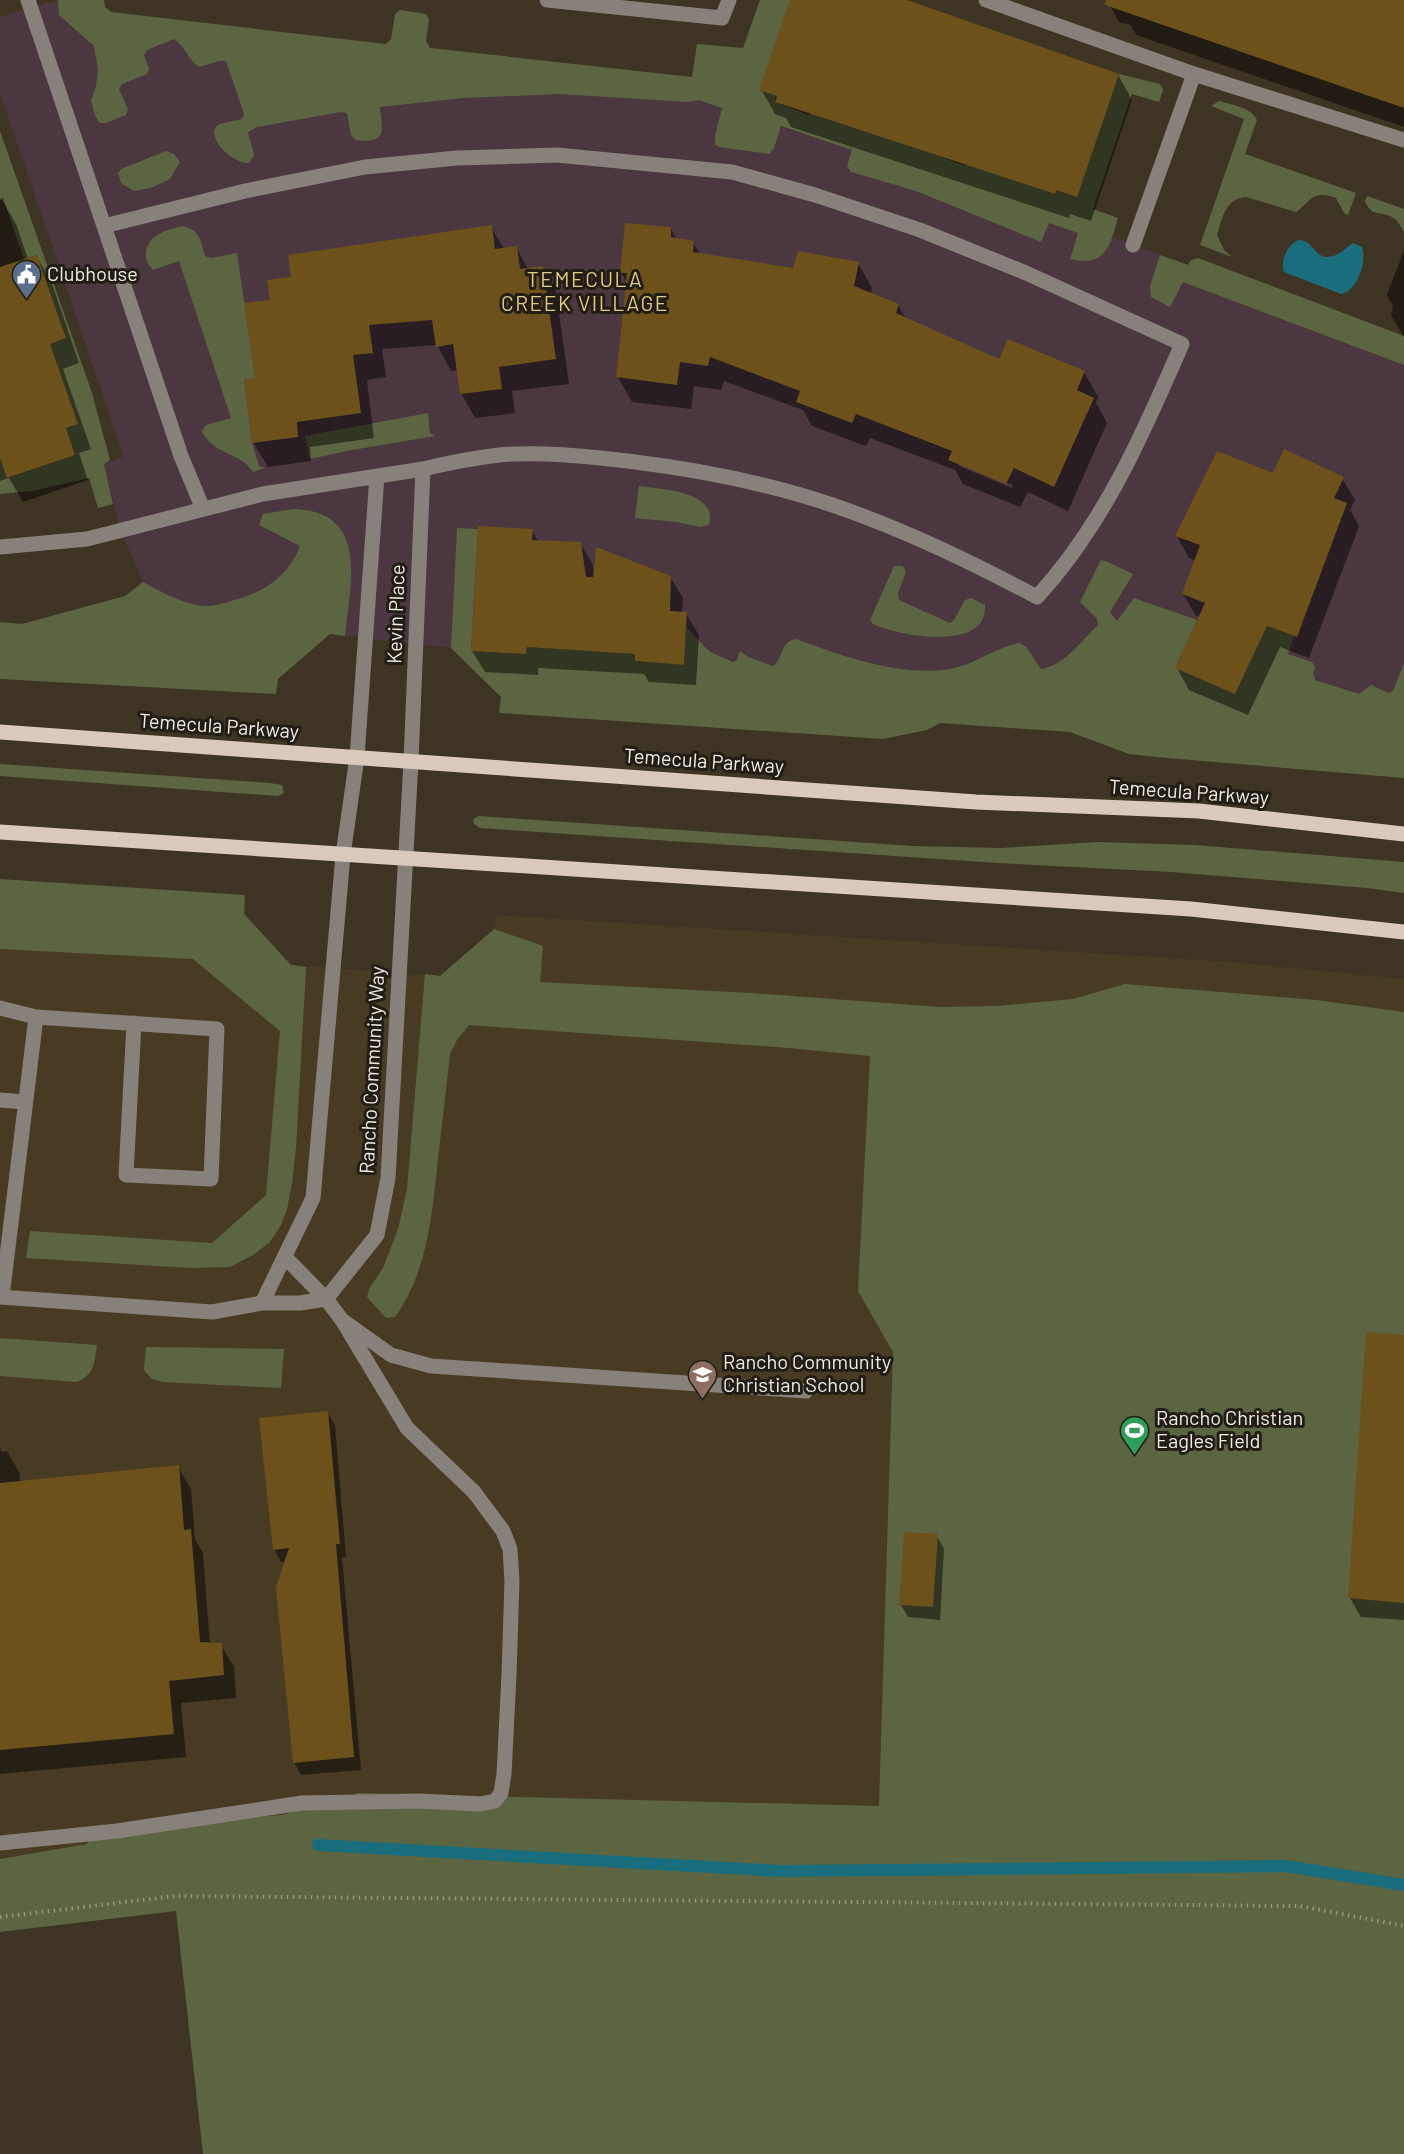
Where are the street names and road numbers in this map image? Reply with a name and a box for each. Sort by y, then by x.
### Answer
street label: Kevin Place [381,564,409,664]
street label: Temecula Parkway [138,707,300,743]
street label: Temecula Parkway [623,742,785,778]
street label: Temecula Parkway [1108,773,1270,809]
street label: Rancho Community Way [354,965,388,1175]

